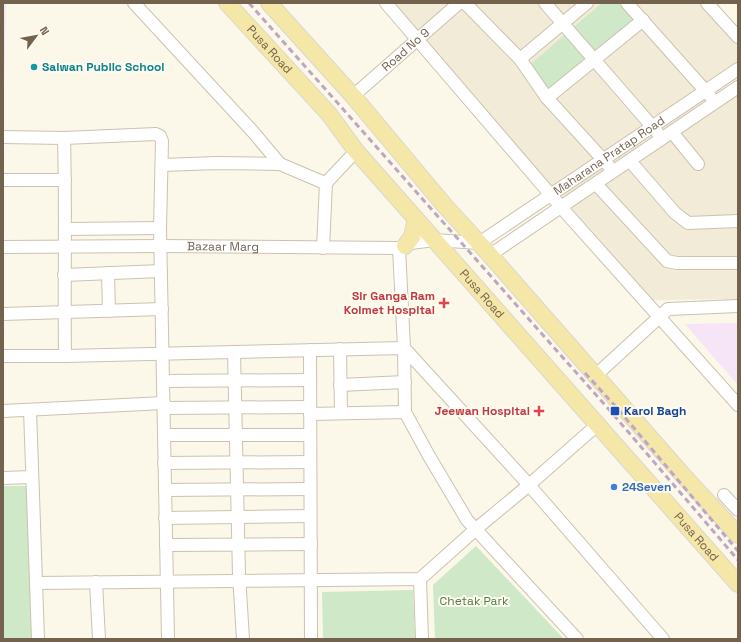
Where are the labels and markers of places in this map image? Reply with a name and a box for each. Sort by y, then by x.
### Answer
place label: Salwan Public School [42,59,165,75]
marker: Salwan Public School [29,62,39,72]
place label: Sir Ganga Ram Kolmet Hospital [344,288,435,318]
marker: Sir Ganga Ram Kolmet Hospital [438,297,450,309]
place label: Jeewan Hospital [435,403,530,419]
place label: Karol Bagh [624,403,686,419]
marker: Jeewan Hospital [533,405,545,417]
marker: Karol Bagh [609,405,621,417]
place label: 24Seven [622,479,671,495]
marker: 24Seven [609,482,619,492]

